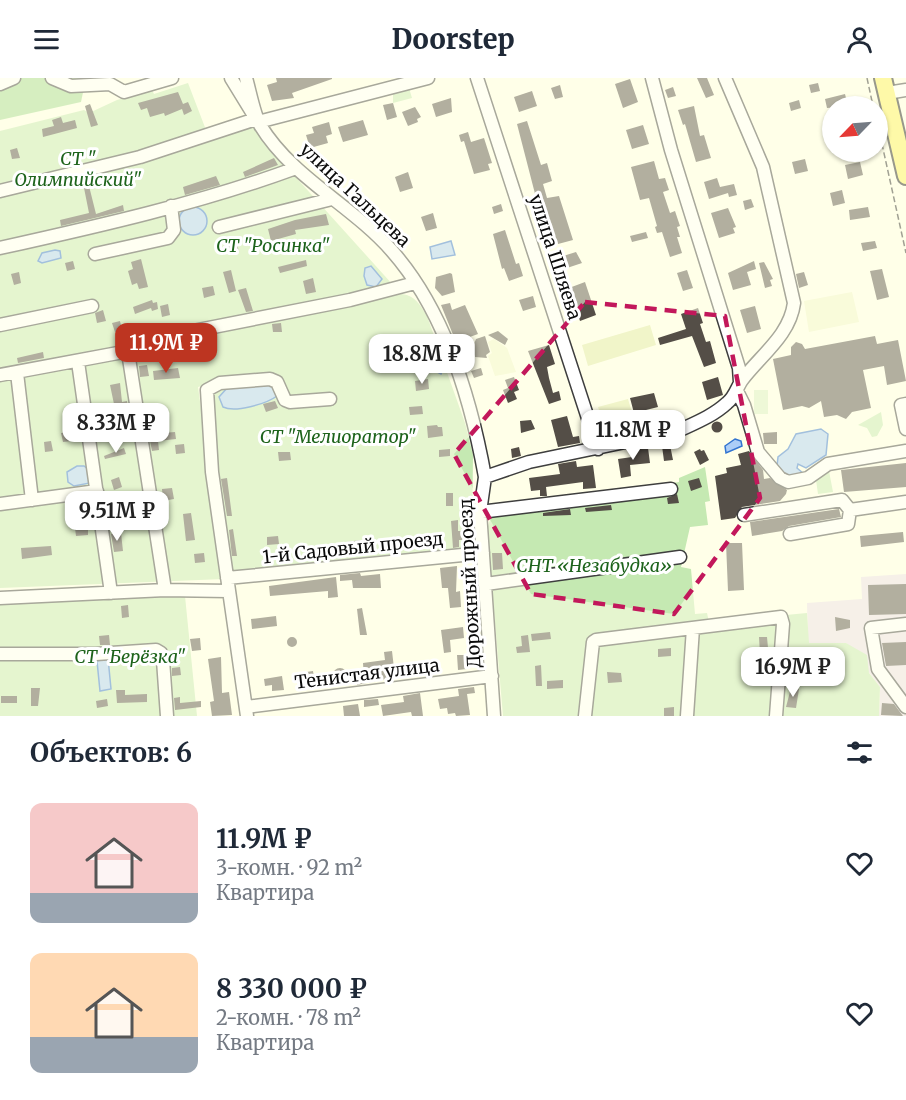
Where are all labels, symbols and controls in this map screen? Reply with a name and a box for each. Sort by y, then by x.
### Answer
text: Doorstep [391,22,515,56]
icon: menu [30,23,63,56]
icon: person [843,23,876,56]
north arrow [822,96,888,162]
map controls [822,96,888,162]
street label: улица Гальцева [295,138,416,252]
park label: СТ " Олимпийский" [14,147,142,191]
street label: улица Шляева [524,191,587,323]
park label: СТ "Росинка" [216,234,330,257]
pin: 11.9M ₽ [111,323,221,374]
text: 11.9M ₽ [129,330,203,355]
pin: 18.8M ₽ [367,334,477,385]
text: 18.8M ₽ [383,341,461,366]
pin: 8.33M ₽ [61,403,171,454]
text: 8.33M ₽ [76,410,156,435]
pin: 11.8M ₽ [578,410,688,461]
text: 11.8M ₽ [595,417,671,442]
park label: СТ "Мелиоратор" [260,425,416,448]
pin: 9.51M ₽ [62,491,172,542]
text: 9.51M ₽ [79,498,155,523]
street label: Дорожный проезд [454,498,485,668]
street label: 1-й Садовый проезд [261,527,445,568]
park label: СНТ «Незабудка» [516,554,672,577]
park label: СТ "Берёзка" [74,645,186,668]
pin: 16.9M ₽ [738,647,848,698]
street label: Тенистая улица [293,653,441,694]
text: 16.9M ₽ [755,654,831,679]
text: Объектов: 6 [30,736,192,769]
icon: filters [843,736,876,769]
text: 11.9M ₽ [216,822,312,855]
icon: home [78,827,150,899]
icon: heart [843,847,876,880]
text: 3-комн. · 92 m² [216,855,362,880]
text: Квартира [216,880,314,905]
text: 8 330 000 ₽ [216,972,367,1005]
icon: home [78,977,150,1049]
icon: heart [843,997,876,1030]
text: 2-комн. · 78 m² [216,1005,361,1030]
text: Квартира [216,1030,314,1055]

